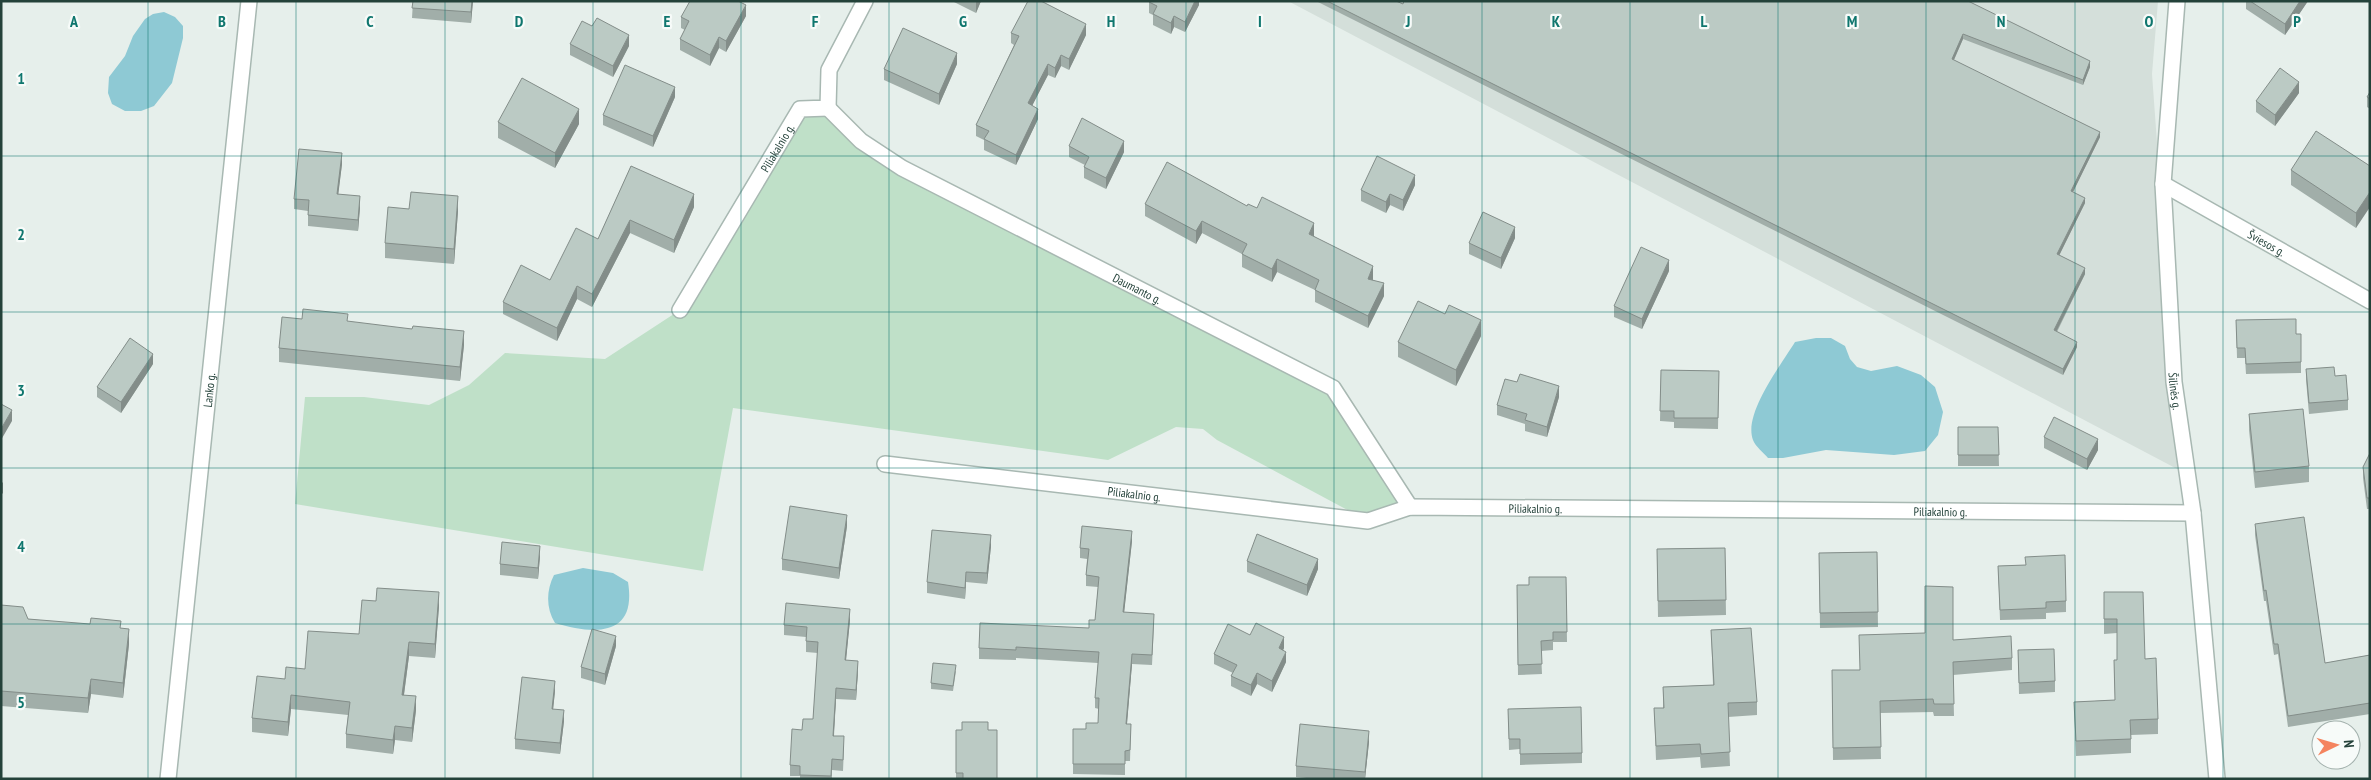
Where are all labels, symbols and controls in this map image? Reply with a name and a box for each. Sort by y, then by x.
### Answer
text: A [69,11,79,31]
text: B [218,11,226,31]
text: C [366,11,374,31]
text: D [515,11,524,31]
text: E [664,11,671,31]
text: F [812,11,819,31]
text: G [959,11,967,31]
text: H [1107,11,1115,31]
text: I [1258,11,1262,31]
text: J [1405,11,1410,31]
text: K [1552,11,1561,31]
text: L [1701,11,1708,31]
text: M [1847,11,1857,31]
text: N [1997,11,2005,31]
text: O [2145,11,2154,31]
text: P [2293,11,2301,31]
text: 1 [17,68,25,88]
street label: Piliakalnio g. [757,121,797,175]
text: 2 [17,224,25,244]
street label: Šviesos g. [2245,226,2288,259]
street label: Daumanto g. [1111,270,1164,307]
street label: Lanko g. [199,372,218,408]
street label: Šilinės g. [2166,372,2185,411]
text: 3 [17,380,25,400]
street label: Piliakalnio g. [1107,483,1162,504]
street label: Piliakalnio g. [1509,500,1562,516]
street label: Piliakalnio g. [1914,503,1967,519]
text: 4 [17,536,25,556]
text: 5 [17,692,25,712]
north arrow [2311,720,2361,770]
text: N [2340,739,2358,748]

